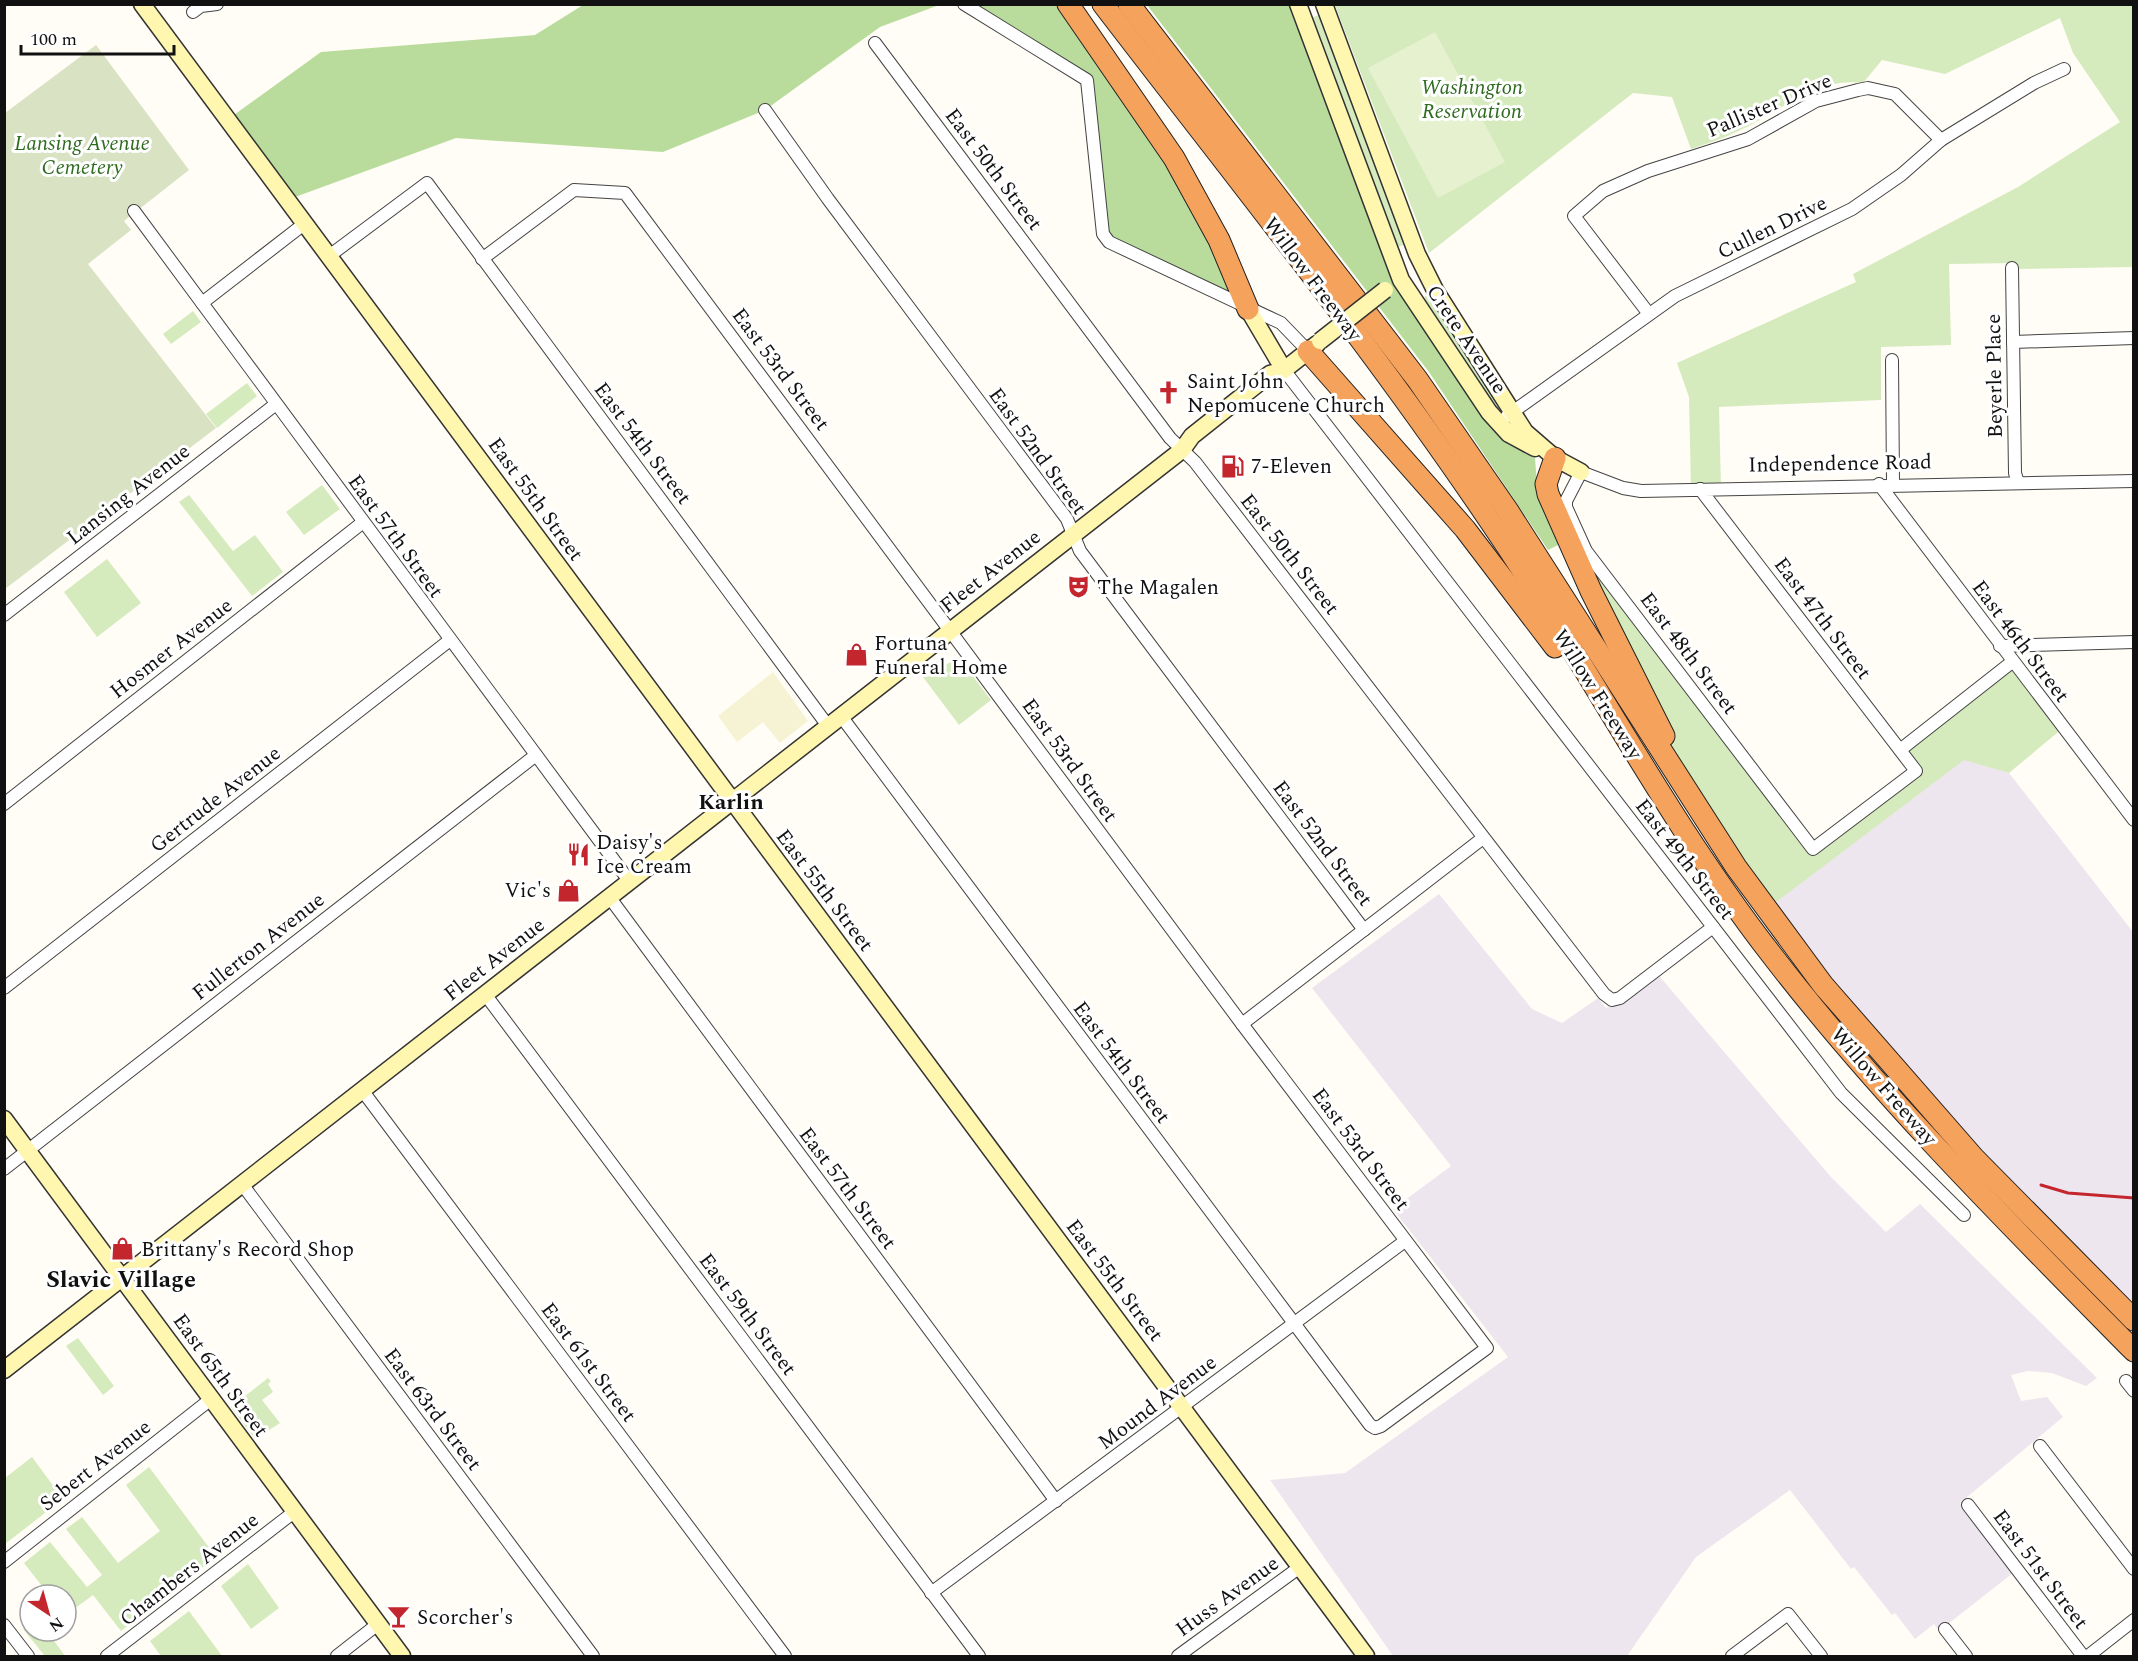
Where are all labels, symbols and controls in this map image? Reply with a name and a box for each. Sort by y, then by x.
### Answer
scale bar [21,18,174,56]
text: 100 m [30,26,77,53]
street label: Pallister Drive [1702,65,1837,147]
park label: Washington Reservation [1421,72,1523,128]
street label: East 50th Street [936,101,1050,238]
park label: Lansing Avenue Cemetery [14,128,150,184]
street label: Cullen Drive [1712,188,1833,268]
street label: Willow Freeway [1255,211,1370,349]
street label: Crete Avenue [1418,278,1515,401]
street label: East 53rd Street [723,301,837,438]
street label: Beyerle Place [1978,313,2012,438]
place label: Saint John Nepomucene Church [1187,366,1385,422]
street label: East 54th Street [585,375,699,512]
church icon: Saint John Nepomucene Church [1156,380,1182,406]
street label: East 52nd Street [980,381,1094,522]
street label: East 55th Street [479,431,591,568]
street label: Lansing Avenue [60,436,197,553]
street label: Independence Road [1748,446,1932,482]
place label: 7-Eleven [1251,451,1332,483]
fuel station icon: 7-Eleven [1220,453,1246,479]
street label: East 57th Street [339,468,451,605]
street label: East 50th Street [1231,487,1347,622]
street label: Fleet Avenue [933,522,1048,622]
street label: East 47th Street [1765,550,1879,687]
place label: The Magalen [1097,572,1219,604]
street label: East 46th Street [1963,573,2077,710]
theatre icon: The Magalen [1066,574,1092,600]
street label: East 48th Street [1631,585,1745,722]
street label: Hosmer Avenue [103,590,240,707]
street label: Willow Freeway [1544,623,1651,767]
place label: Fortuna Funeral Home [874,628,1008,684]
shop icon: Fortuna Funeral Home [843,642,869,668]
street label: East 53rd Street [1013,692,1125,829]
street label: Gertrude Avenue [143,738,288,861]
street label: East 52nd Street [1264,774,1380,913]
district label: Karlin [698,786,764,819]
street label: East 49th Street [1626,792,1742,927]
street label: East 55th Street [767,822,881,959]
place label: Daisy's Ice Cream [596,827,692,883]
restaurant icon: Daisy's Ice Cream [565,841,591,867]
place label: Vic's [505,875,551,907]
shop icon: Vic's [556,877,582,903]
street label: Fullerton Avenue [185,885,332,1009]
street label: Fleet Avenue [437,910,552,1010]
street label: East 54th Street [1064,994,1178,1131]
street label: Willow Freeway [1822,1020,1945,1154]
street label: East 53rd Street [1303,1081,1417,1218]
street label: East 57th Street [790,1120,904,1257]
street label: East 55th Street [1057,1212,1171,1349]
place label: Brittany's Record Shop [141,1234,354,1266]
shop icon: Brittany's Record Shop [110,1236,136,1262]
street label: East 59th Street [690,1246,804,1383]
district label: Slavic Village [46,1262,196,1298]
street label: East 61st Street [532,1296,644,1429]
street label: East 65th Street [164,1307,276,1444]
street label: East 63rd Street [375,1341,489,1478]
street label: Mound Avenue [1091,1347,1224,1458]
street label: Sebert Avenue [33,1412,158,1520]
street label: East 51st Street [1984,1503,2096,1636]
street label: Chambers Avenue [113,1505,266,1635]
street label: Huss Avenue [1169,1548,1286,1645]
north arrow [18,1583,78,1643]
place label: Scorcher's [417,1602,513,1634]
bar icon: Scorcher's [386,1604,412,1630]
text: N [44,1611,69,1638]

